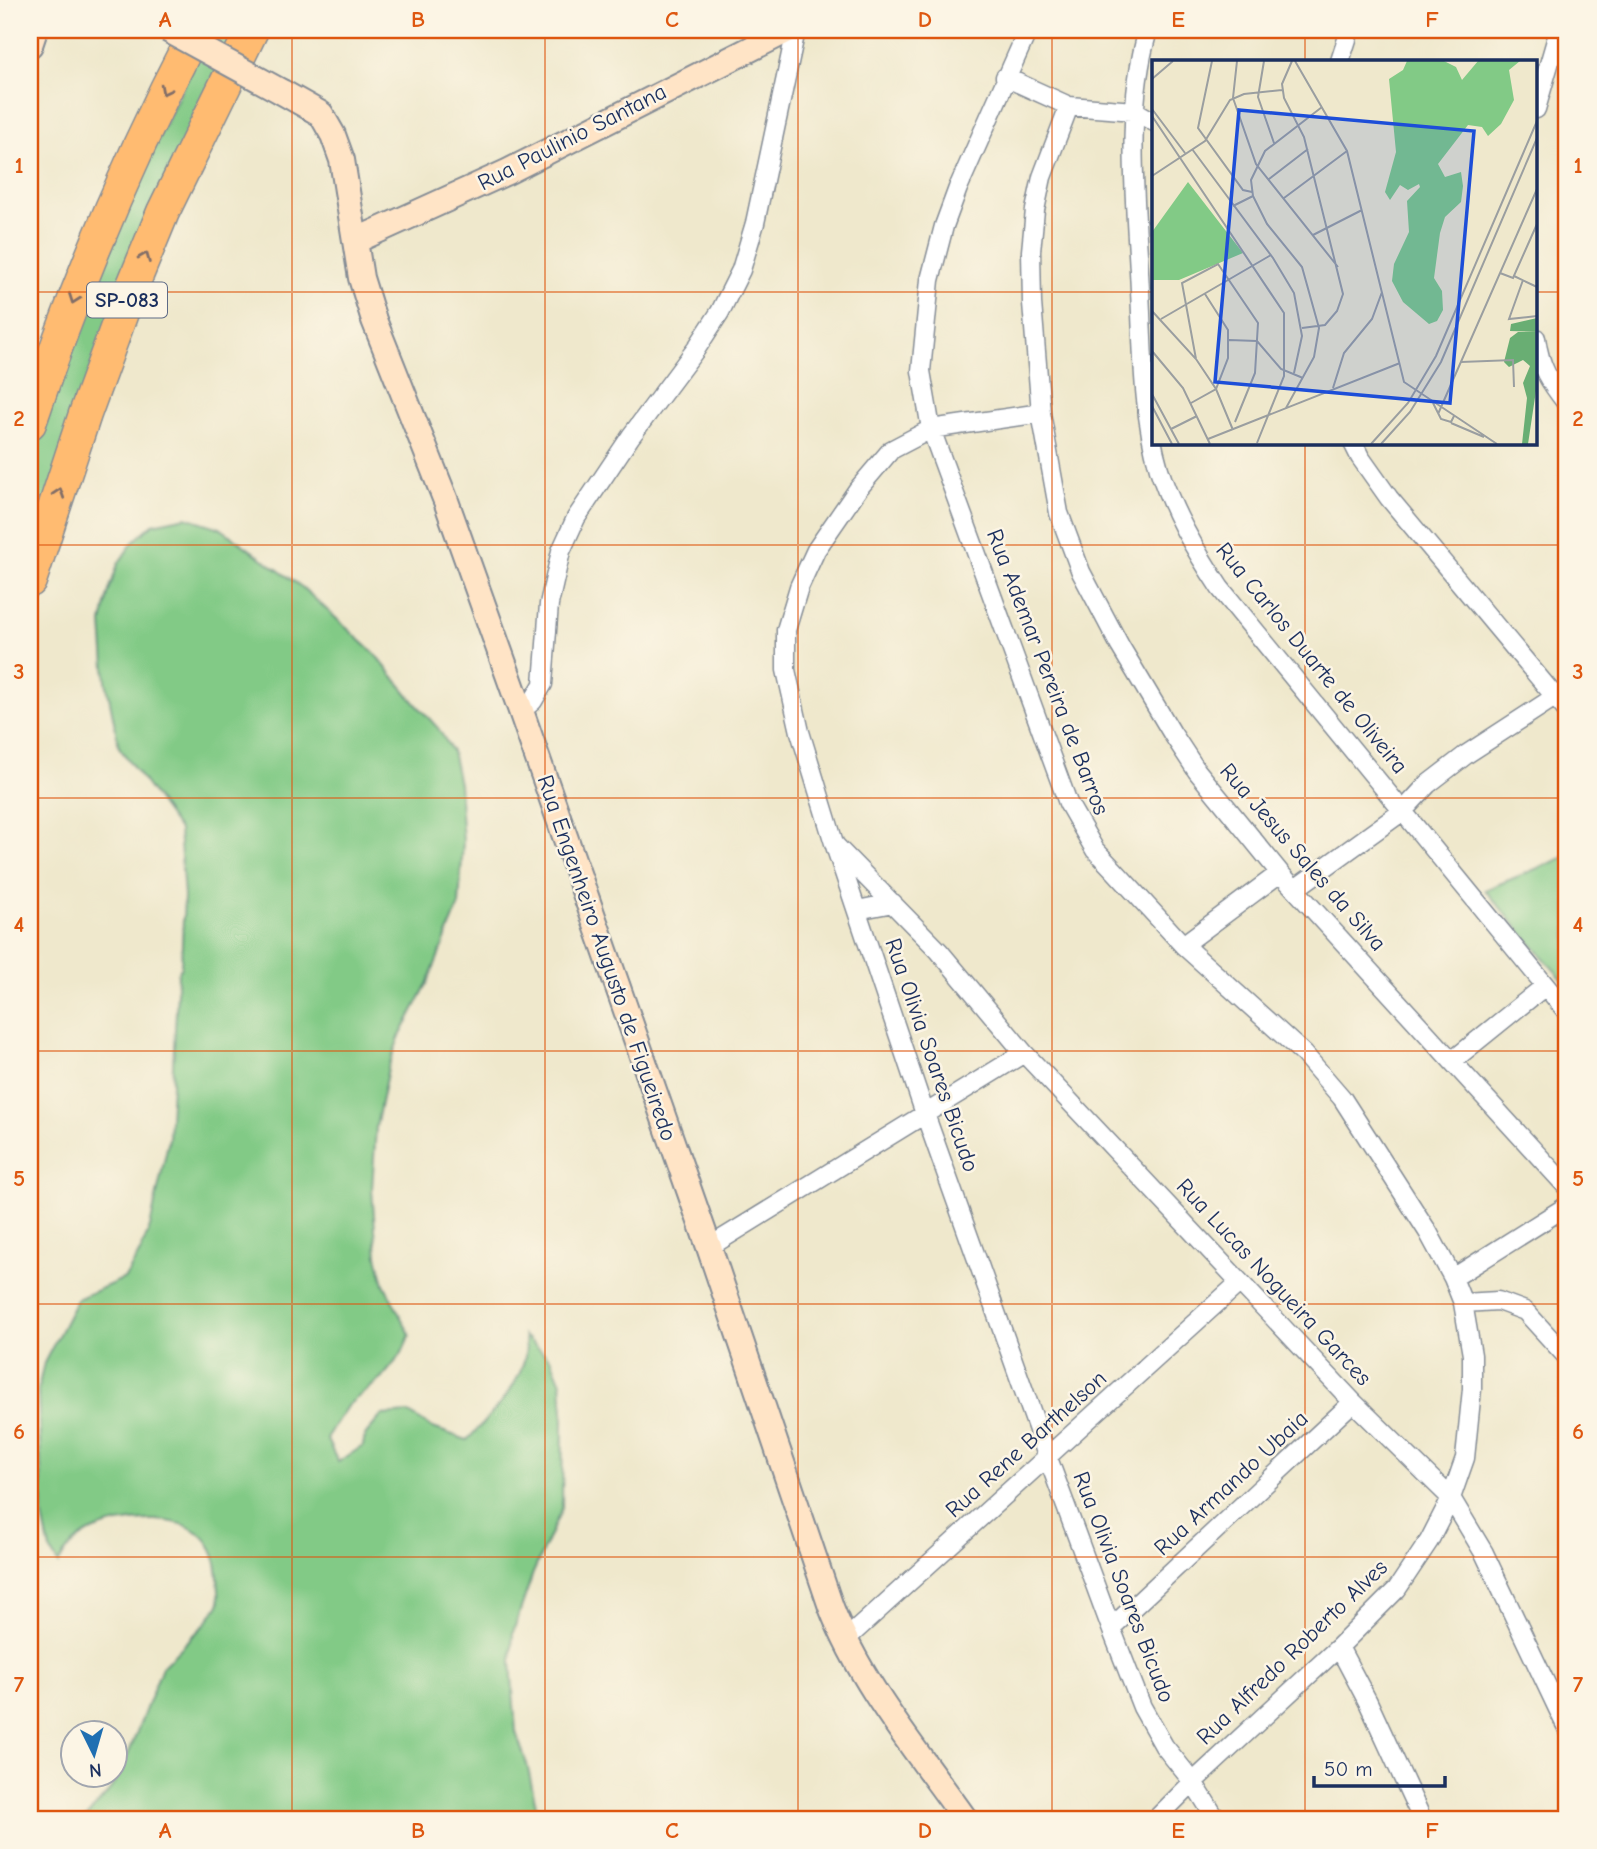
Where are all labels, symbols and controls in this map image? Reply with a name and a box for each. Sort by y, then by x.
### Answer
text: A [159,6,172,33]
text: B [411,6,425,33]
text: C [665,6,679,33]
text: D [918,6,932,33]
text: E [1171,6,1185,33]
text: F [1425,6,1439,33]
inset map [1152,60,1538,444]
street label: Rua Paulinio Santana [473,78,671,196]
one-way arrow [159,83,173,95]
text: 1 [14,152,24,179]
text: 1 [1573,152,1583,179]
one-way arrow [137,251,151,264]
road number: SP-083 [87,282,167,318]
one-way arrow [68,292,82,304]
text: 2 [13,405,25,432]
text: 2 [1572,405,1584,432]
one-way arrow [51,488,65,500]
street label: Rua Ademar Pereira de Barros [981,525,1115,819]
street label: Rua Carlos Duarte de Oliveira [1210,537,1414,779]
text: 3 [13,658,25,685]
text: 3 [1572,658,1584,685]
street label: Rua Jesus Sales da Silva [1214,758,1392,956]
street label: Rua Engenheiro Augusto de Figueiredo [532,771,682,1145]
text: 4 [14,911,25,938]
text: 4 [1573,911,1584,938]
street label: Rua Olivia Soares Bicudo [879,935,985,1175]
text: 5 [13,1165,25,1192]
text: 5 [1572,1165,1584,1192]
street label: Rua Lucas Nogueira Garces [1171,1173,1377,1391]
street label: Rua Rene Barthelson [940,1365,1112,1523]
street label: Rua Armando Ubaia [1149,1405,1313,1561]
text: 6 [13,1418,25,1445]
text: 6 [1572,1418,1584,1445]
street label: Rua Olivia Soares Bicudo [1067,1468,1181,1706]
street label: Rua Alfredo Roberto Alves [1191,1554,1393,1750]
text: 7 [14,1671,25,1698]
text: 7 [1573,1671,1584,1698]
north arrow [60,1720,130,1790]
scale bar [1314,1744,1445,1788]
text: 50 m [1324,1757,1373,1781]
text: N [88,1758,103,1781]
text: A [159,1817,172,1844]
text: B [411,1817,425,1844]
text: C [665,1817,679,1844]
text: D [918,1817,932,1844]
text: E [1171,1817,1185,1844]
text: F [1425,1817,1439,1844]

